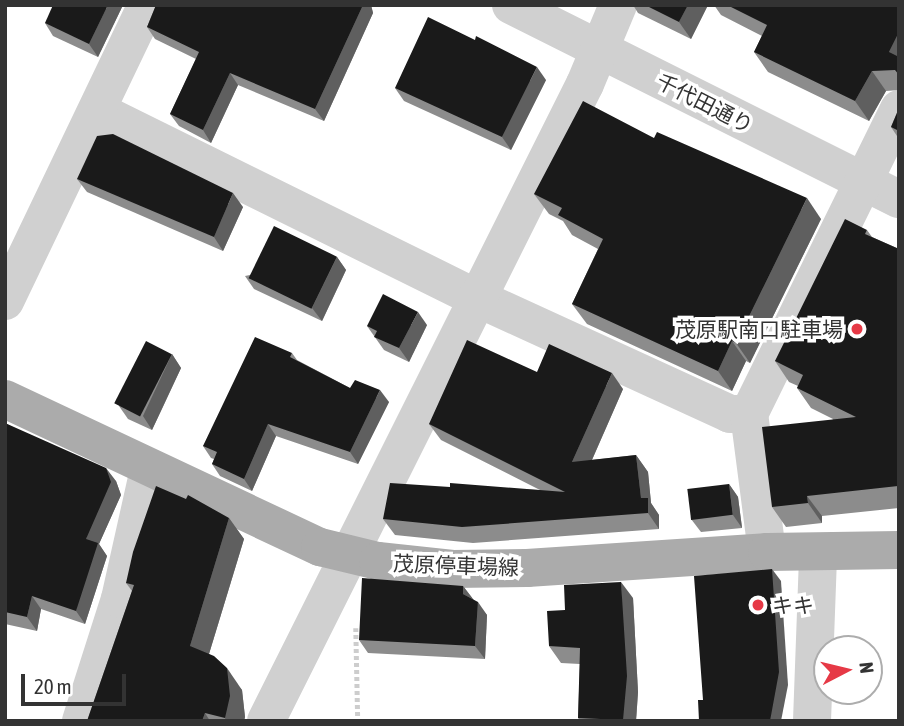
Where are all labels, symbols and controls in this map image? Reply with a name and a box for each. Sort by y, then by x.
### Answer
street label: 千代田通り [653,68,757,138]
place label: 茂原駅南口駐車場 [675,316,843,342]
marker: 茂原駅南口駐車場 [849,321,865,337]
street label: 茂原停車場線 [393,550,519,580]
place label: キキ [772,592,814,618]
marker: キキ [750,597,766,613]
north arrow [813,635,883,705]
scale bar [24,660,130,704]
text: N [855,661,878,675]
text: 20 m [34,674,72,698]

